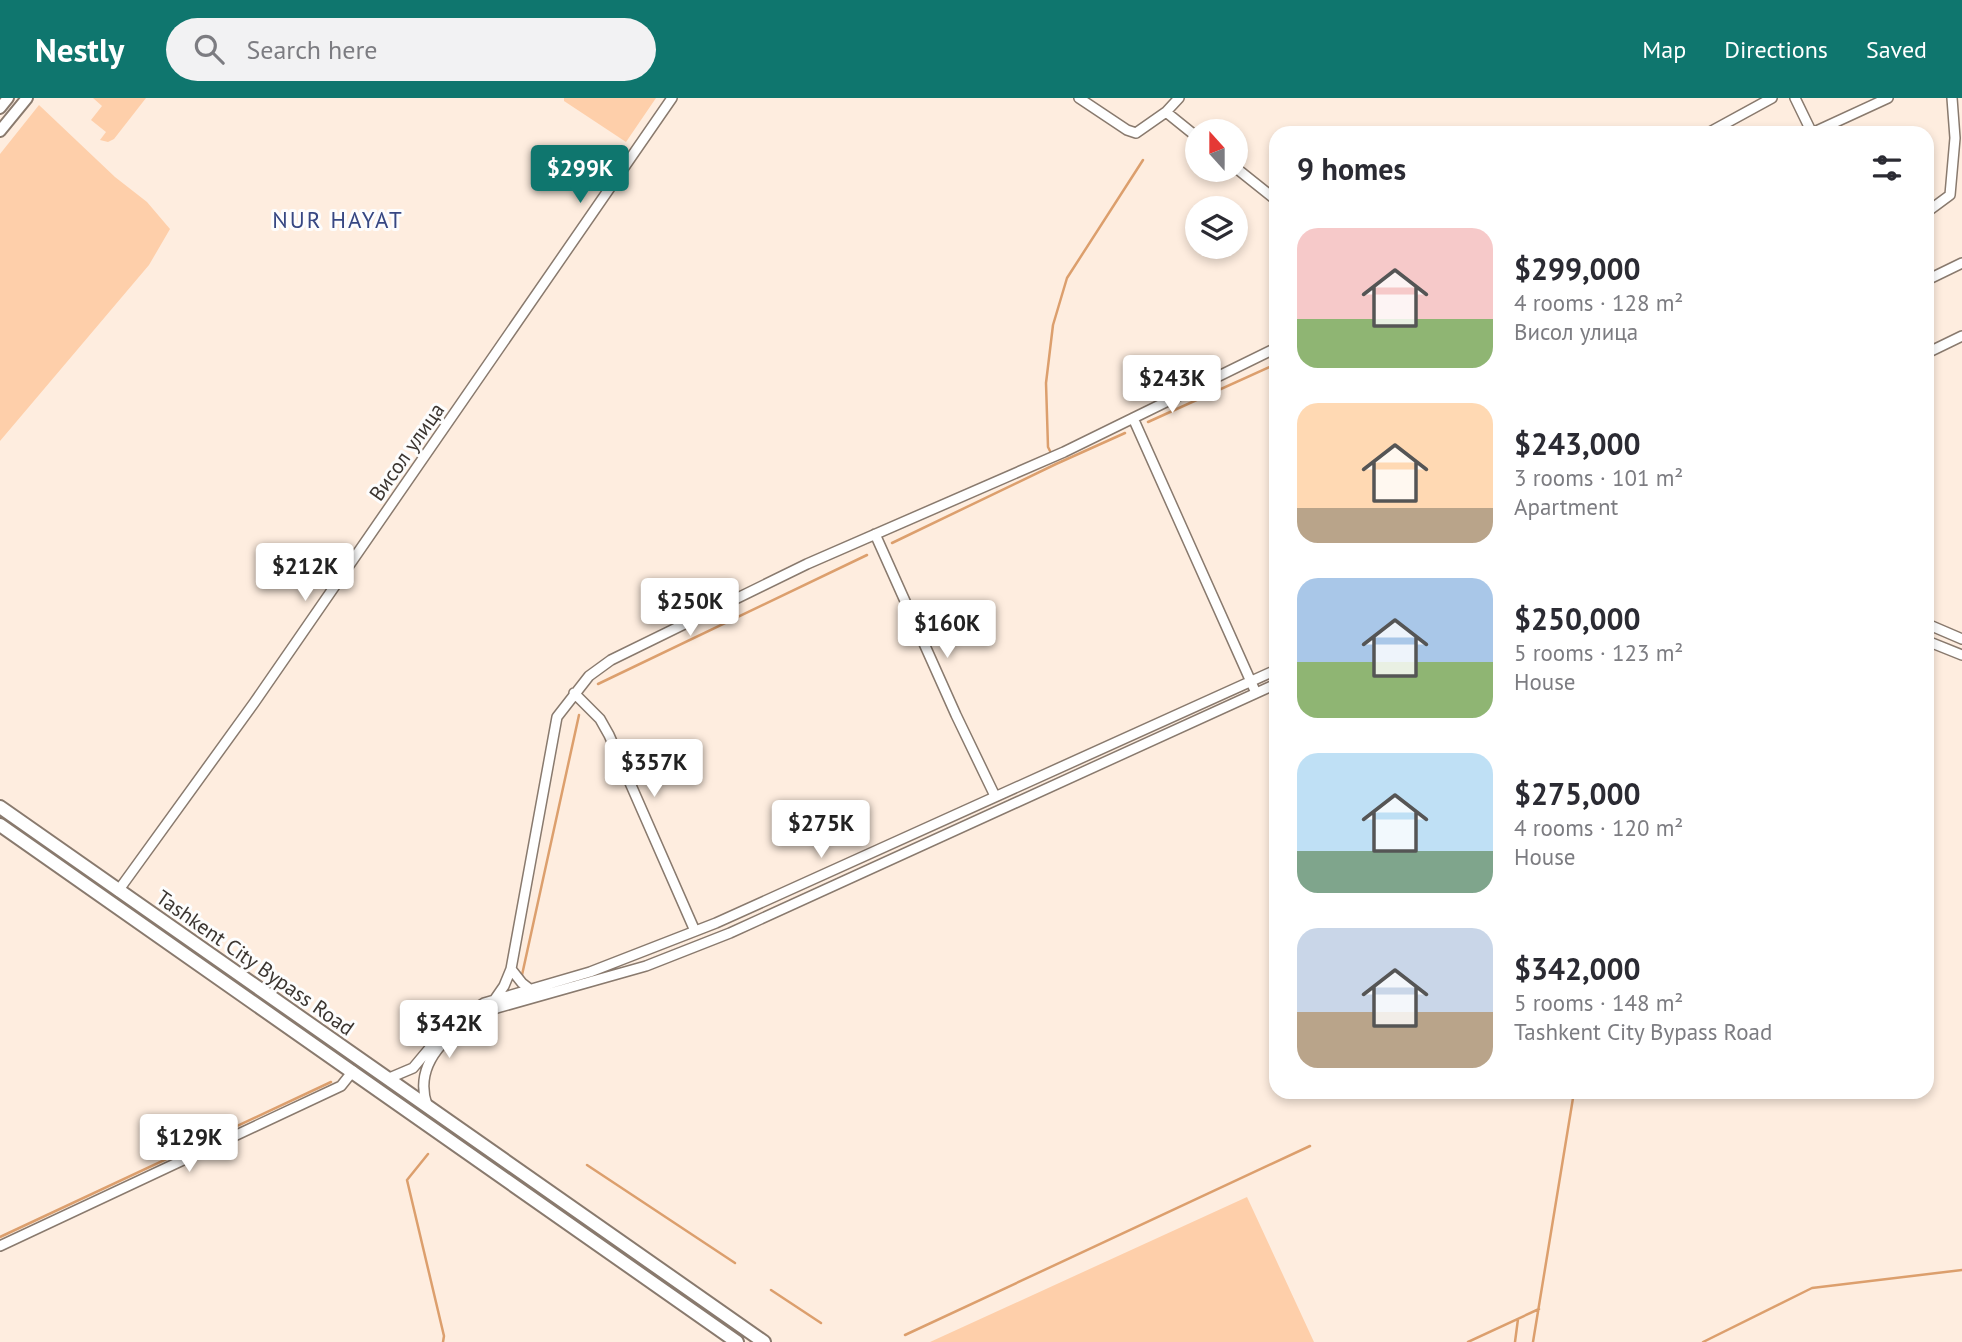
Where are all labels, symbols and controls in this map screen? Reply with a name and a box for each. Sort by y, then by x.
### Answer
search box [166,18,656,81]
text: Nestly [35,28,124,71]
icon: search [190,30,228,68]
text: Search here [246,33,378,66]
text: Map [1642,34,1686,65]
text: Directions [1724,34,1828,65]
text: Saved [1866,34,1927,65]
north arrow [1185,119,1248,182]
map controls [1185,119,1248,259]
pin: $299K [531,146,629,205]
text: 9 homes [1297,149,1406,188]
icon: filters [1868,149,1906,187]
text: $299K [547,153,613,182]
button: layers [1185,196,1248,259]
district label: NUR HAYAT [272,205,404,234]
text: $299,000 [1514,249,1641,288]
icon: home [1353,256,1437,340]
text: 4 rooms · 128 m² [1514,288,1683,317]
text: Висол улица [1514,317,1638,346]
pin: $243K [1123,356,1221,415]
text: $243K [1139,363,1205,392]
street label: Висол улица [363,397,450,506]
text: $243,000 [1514,424,1641,463]
icon: home [1353,431,1437,515]
text: 3 rooms · 101 m² [1514,463,1683,492]
text: Apartment [1514,492,1618,521]
pin: $212K [256,544,354,603]
text: $212K [272,551,338,580]
pin: $250K [641,578,739,638]
text: $250K [657,586,723,615]
text: $250,000 [1514,599,1641,638]
pin: $160K [898,601,996,660]
icon: home [1353,606,1437,690]
text: $160K [914,608,980,637]
text: 5 rooms · 123 m² [1514,638,1683,667]
text: House [1514,667,1576,696]
pin: $357K [605,740,703,799]
text: $357K [621,747,687,776]
text: $275,000 [1514,774,1641,813]
icon: home [1353,781,1437,865]
pin: $275K [772,800,870,860]
text: $275K [788,808,854,837]
text: 4 rooms · 120 m² [1514,813,1683,842]
text: House [1514,842,1576,871]
street label: Tashkent City Bypass Road [151,884,360,1041]
text: $342,000 [1514,949,1641,988]
icon: home [1353,956,1437,1040]
text: 5 rooms · 148 m² [1514,988,1683,1017]
pin: $342K [400,1000,498,1060]
text: $342K [416,1008,482,1037]
text: Tashkent City Bypass Road [1514,1017,1772,1046]
pin: $129K [140,1114,238,1174]
text: $129K [156,1122,222,1151]

